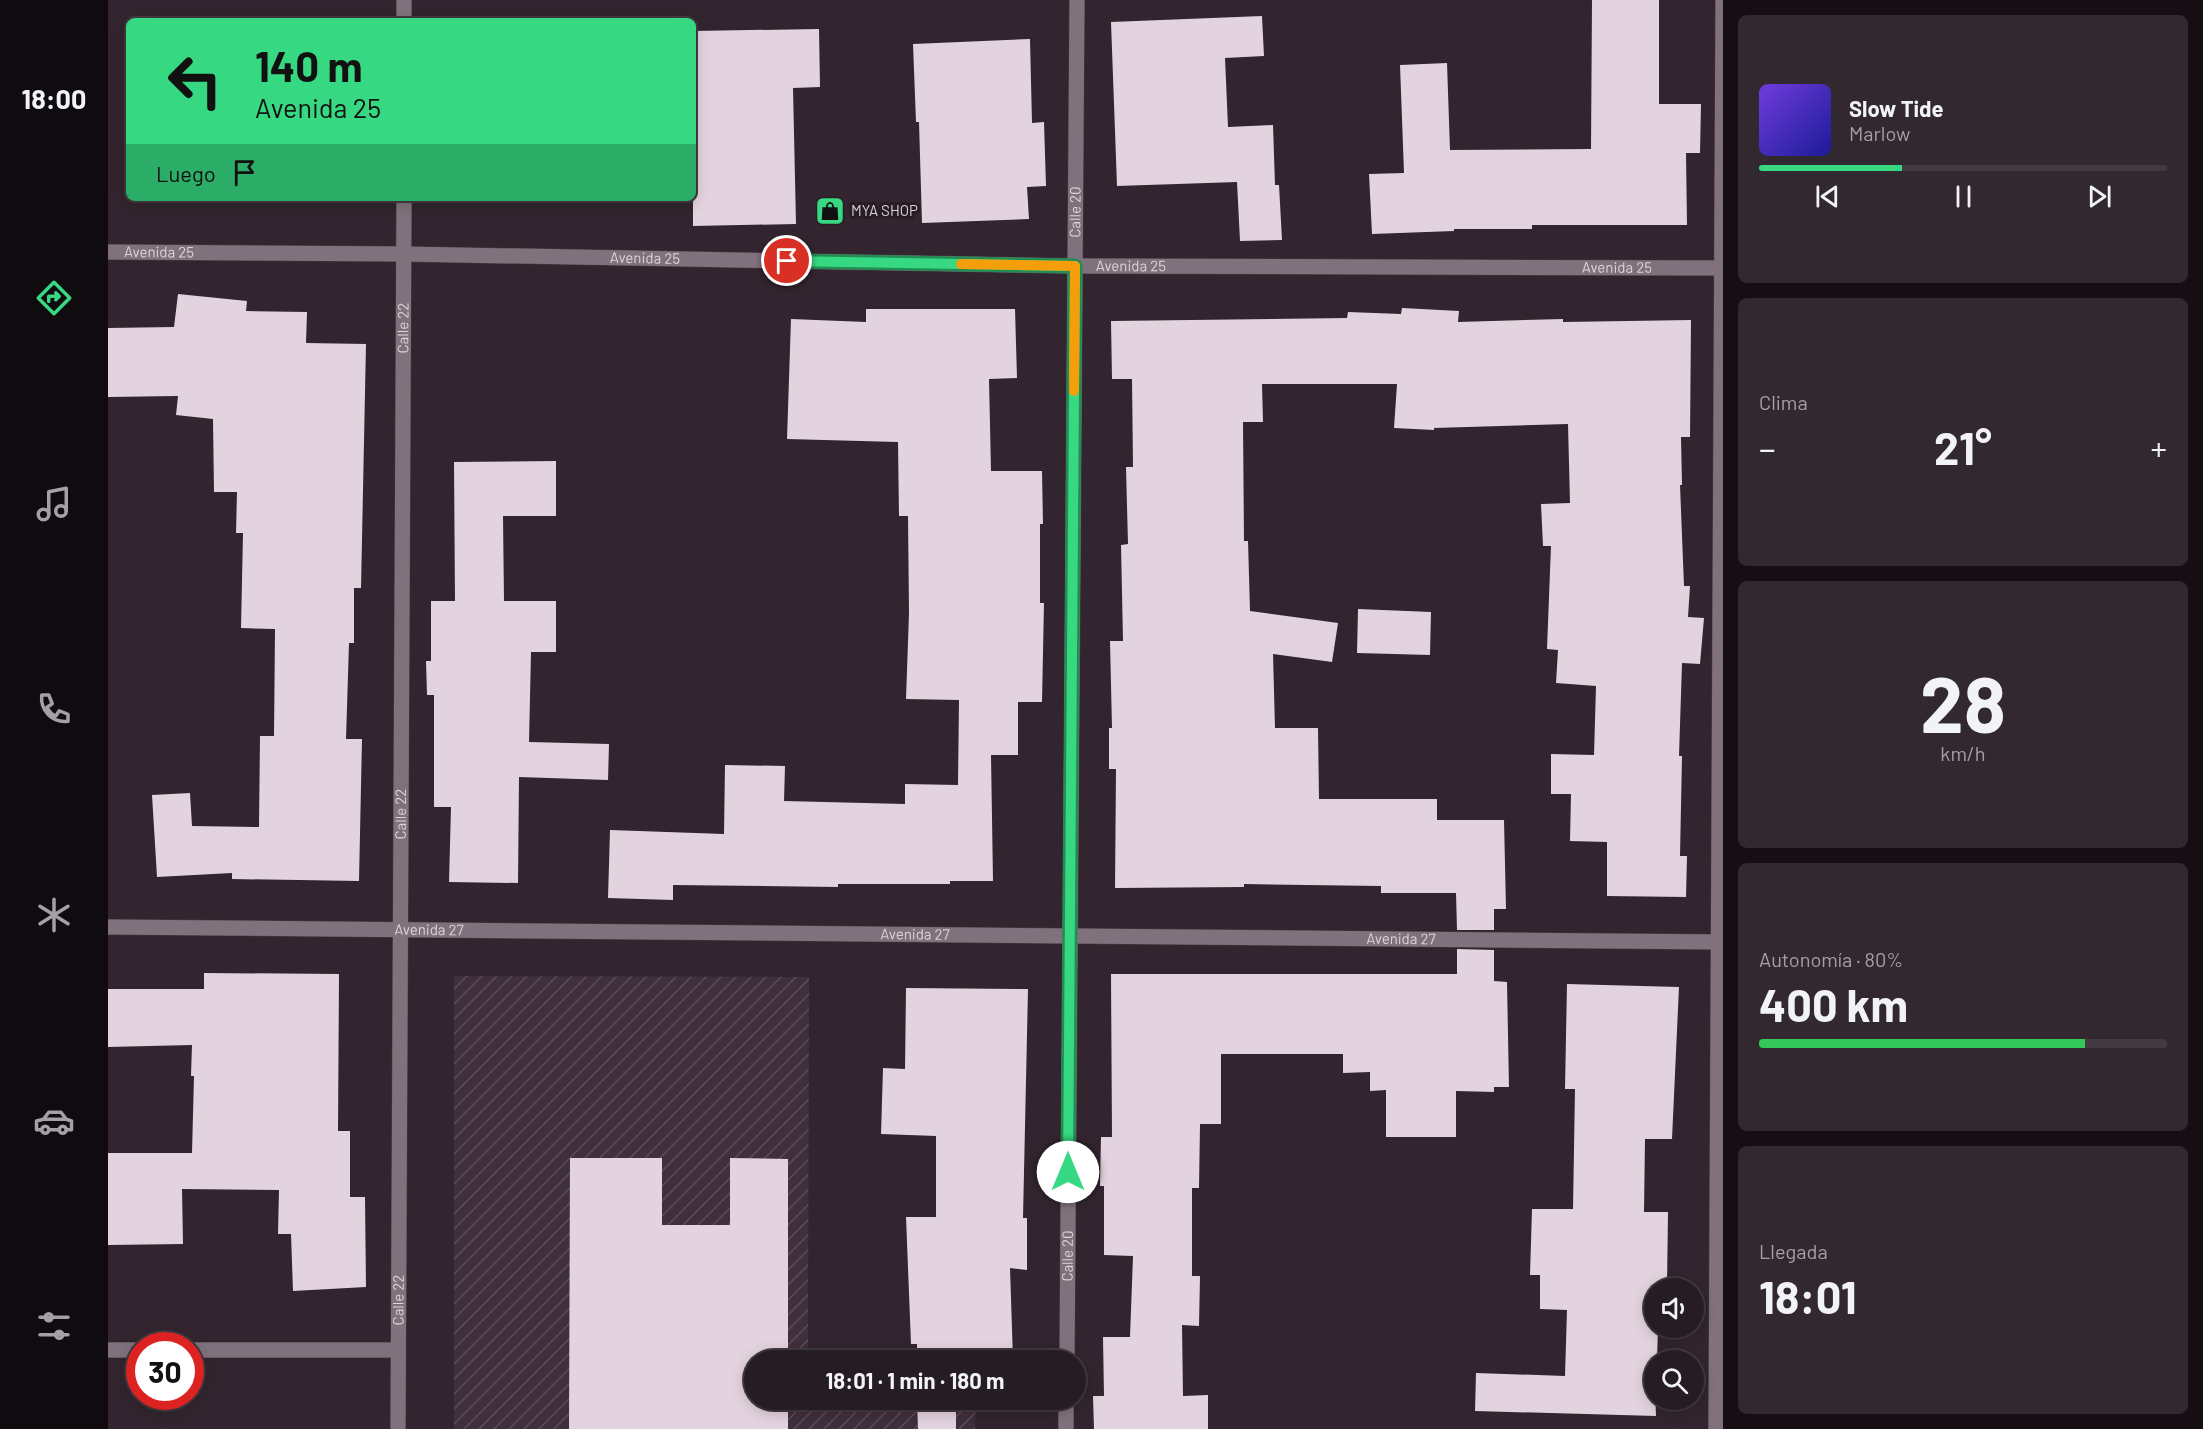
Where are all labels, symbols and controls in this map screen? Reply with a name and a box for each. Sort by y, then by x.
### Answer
text: 140 m [255,40,363,90]
icon: left [156,42,234,120]
text: 18:00 [22,82,86,114]
text: Avenida 25 [255,91,381,123]
text: Slow Tide [1849,95,1944,121]
text: Marlow [1849,121,1910,145]
icon: arrive [228,156,261,189]
text: Luego [156,160,216,186]
icon: previous [1811,180,1844,213]
icon: pause [1947,180,1980,213]
icon: next [2083,180,2116,213]
street label: Calle 20 [1065,186,1084,238]
shop icon: MYA SHOP [814,195,846,227]
place label: MYA SHOP [851,201,918,219]
pin [761,235,812,286]
street label: Avenida 25 [124,242,194,261]
icon: arrive [770,244,803,277]
street label: Avenida 25 [610,248,680,267]
street label: Avenida 25 [1096,256,1166,274]
street label: Avenida 25 [1582,258,1652,276]
icon: directions [33,277,75,319]
street label: Calle 22 [393,303,411,353]
text: Clima [1759,390,1808,414]
text: 21° [1934,420,1992,474]
text: − [1759,428,1776,468]
text: + [2151,428,2167,468]
icon: music [33,483,75,525]
text: 28 [1920,655,2006,749]
icon: phone [33,688,75,730]
text: km/h [1940,741,1986,765]
street label: Calle 22 [391,789,409,839]
icon: climate [33,894,75,936]
street label: Avenida 27 [394,920,464,938]
street label: Avenida 27 [880,924,950,943]
street label: Avenida 27 [1366,929,1436,947]
text: Autonomía · 80% [1759,947,1903,971]
text: 400 km [1759,977,1908,1031]
icon: car [33,1100,75,1142]
position arrow [1036,1140,1100,1204]
street label: Calle 20 [1058,1230,1076,1282]
text: Llegada [1759,1239,1828,1263]
text: 18:01 [1759,1269,1857,1323]
street label: Calle 22 [389,1275,407,1325]
map controls [1644,1278,1704,1410]
button: sound [1644,1278,1704,1338]
icon: filters [33,1305,75,1347]
speed limit sign: 30 [126,1332,204,1410]
button: search [1644,1350,1704,1410]
text: 18:01 · 1 min · 180 m [826,1367,1004,1393]

